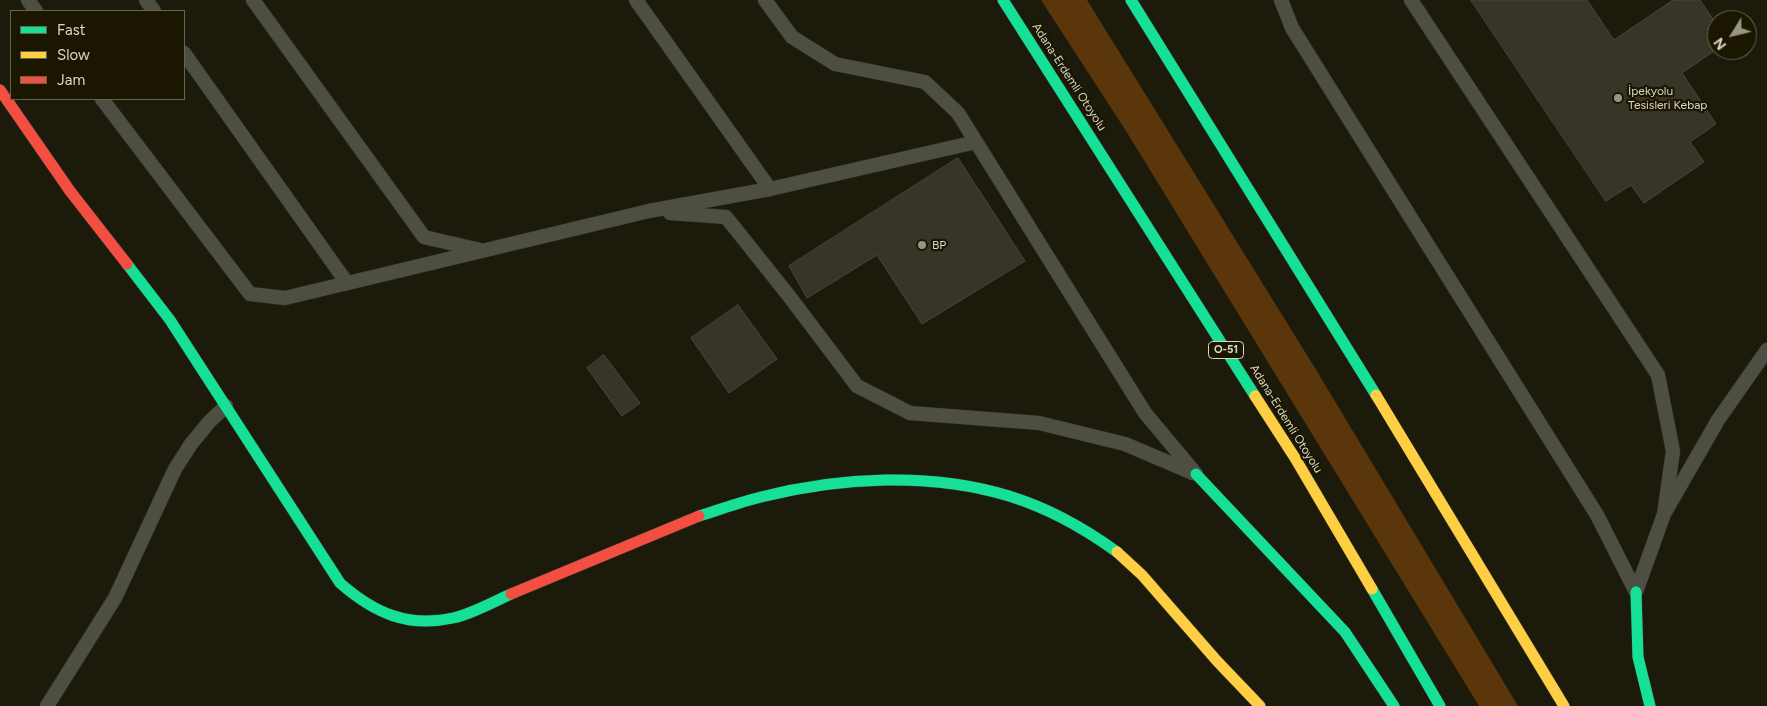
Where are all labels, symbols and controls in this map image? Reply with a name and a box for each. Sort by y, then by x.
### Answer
legend [10,10,185,100]
north arrow [1707,10,1757,60]
street label: Adana-Erdemli Otoyolu [1029,20,1109,134]
text: Fast [57,21,85,39]
text: N [1710,34,1730,53]
text: Slow [57,46,90,64]
text: Jam [57,71,85,89]
place label: İpekyolu Tesisleri Kebap [1628,84,1707,112]
marker: İpekyolu Tesisleri Kebap [1612,92,1624,104]
place label: BP [932,238,946,252]
marker: BP [916,239,928,251]
road number: O-51 [1208,342,1244,358]
street label: Adana-Erdemli Otoyolu [1247,362,1325,476]

